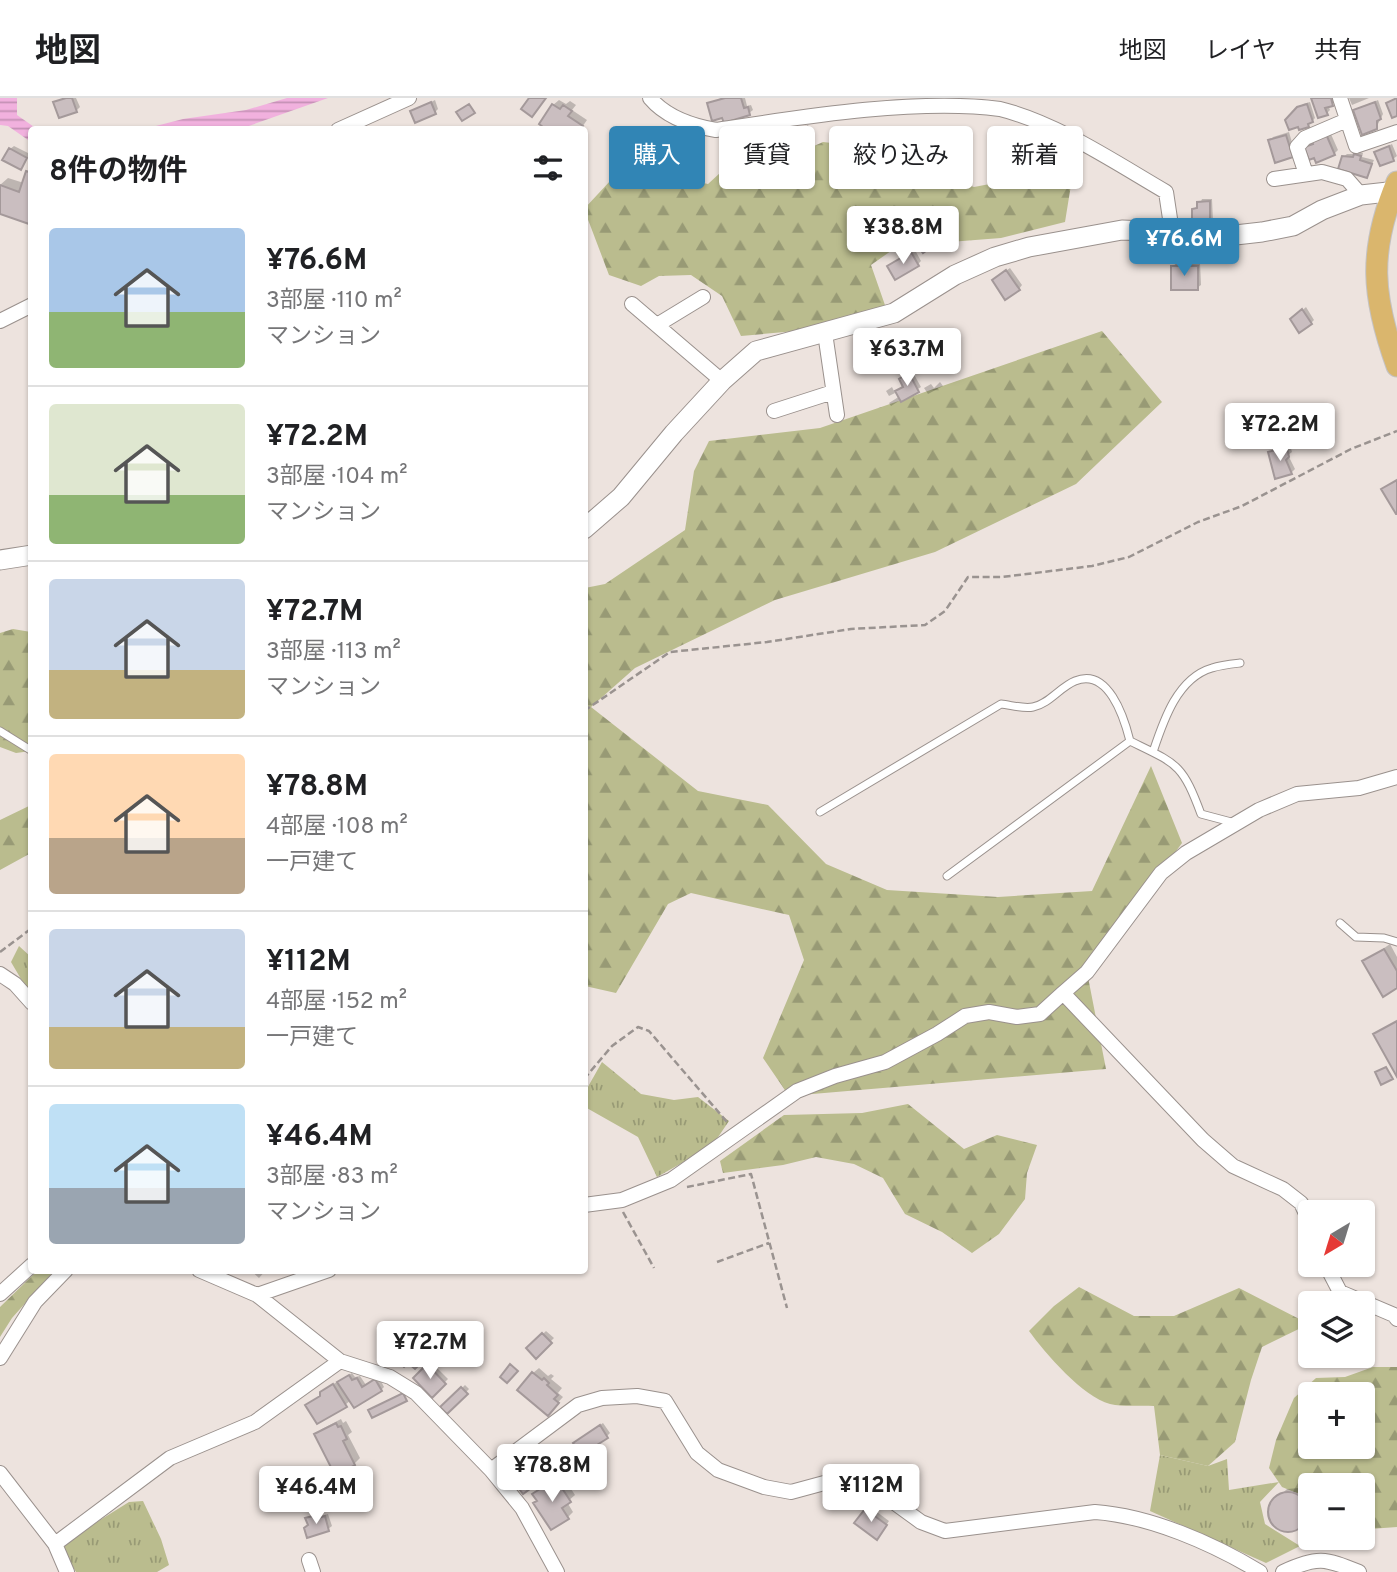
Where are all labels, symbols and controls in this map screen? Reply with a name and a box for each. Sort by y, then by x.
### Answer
text: 地図 [35,32,101,74]
text: 地図 [1119,37,1167,67]
text: レイヤ [1205,37,1276,67]
text: 共有 [1314,37,1362,67]
chip: 購入 [609,126,705,189]
chip: 賃貸 [719,126,815,189]
chip: 絞り込み [829,126,973,189]
chip: 新着 [987,126,1083,189]
icon: filters [529,149,567,187]
text: 8件の物件 [49,154,188,191]
pin: ¥38.8M [846,206,960,266]
text: ¥38.8M [863,214,943,243]
pin: ¥76.6M [1127,218,1241,278]
text: ¥76.6M [1145,226,1223,255]
text: ¥76.6M [266,243,367,280]
icon: home [105,256,189,340]
text: 3部屋 · 110 m² [266,287,402,316]
text: マンション [266,323,381,352]
pin: ¥63.7M [850,328,964,388]
text: ¥63.7M [869,336,945,365]
pin: ¥72.2M [1223,404,1337,463]
text: ¥72.2M [1241,411,1319,440]
text: ¥72.2M [266,419,368,456]
icon: home [105,432,189,516]
text: 3部屋 · 104 m² [266,463,408,492]
text: マンション [266,499,381,528]
text: ¥72.7M [266,594,363,631]
icon: home [105,607,189,691]
text: 3部屋 · 113 m² [266,638,401,667]
text: マンション [266,674,381,703]
text: ¥78.8M [266,769,368,806]
icon: home [105,782,189,866]
text: 4部屋 · 108 m² [266,813,408,842]
text: 一戸建て [266,849,358,878]
text: ¥112M [266,944,351,981]
icon: home [105,957,189,1041]
text: 4部屋 · 152 m² [266,988,407,1017]
text: 一戸建て [266,1024,358,1053]
text: ¥46.4M [266,1119,373,1156]
icon: home [105,1132,189,1216]
text: 3部屋 · 83 m² [266,1163,398,1192]
text: マンション [266,1199,381,1228]
north arrow [1298,1200,1376,1278]
map controls [1298,1200,1375,1550]
button: layers [1298,1291,1375,1368]
pin: ¥72.7M [373,1322,487,1381]
text: ¥72.7M [393,1329,467,1358]
button: + [1298,1382,1375,1459]
pin: ¥78.8M [495,1444,609,1504]
text: ¥78.8M [513,1452,591,1481]
pin: ¥112M [822,1464,920,1524]
pin: ¥46.4M [259,1466,373,1526]
text: ¥112M [838,1472,904,1501]
button: − [1298,1473,1375,1550]
text: ¥46.4M [275,1474,357,1503]

